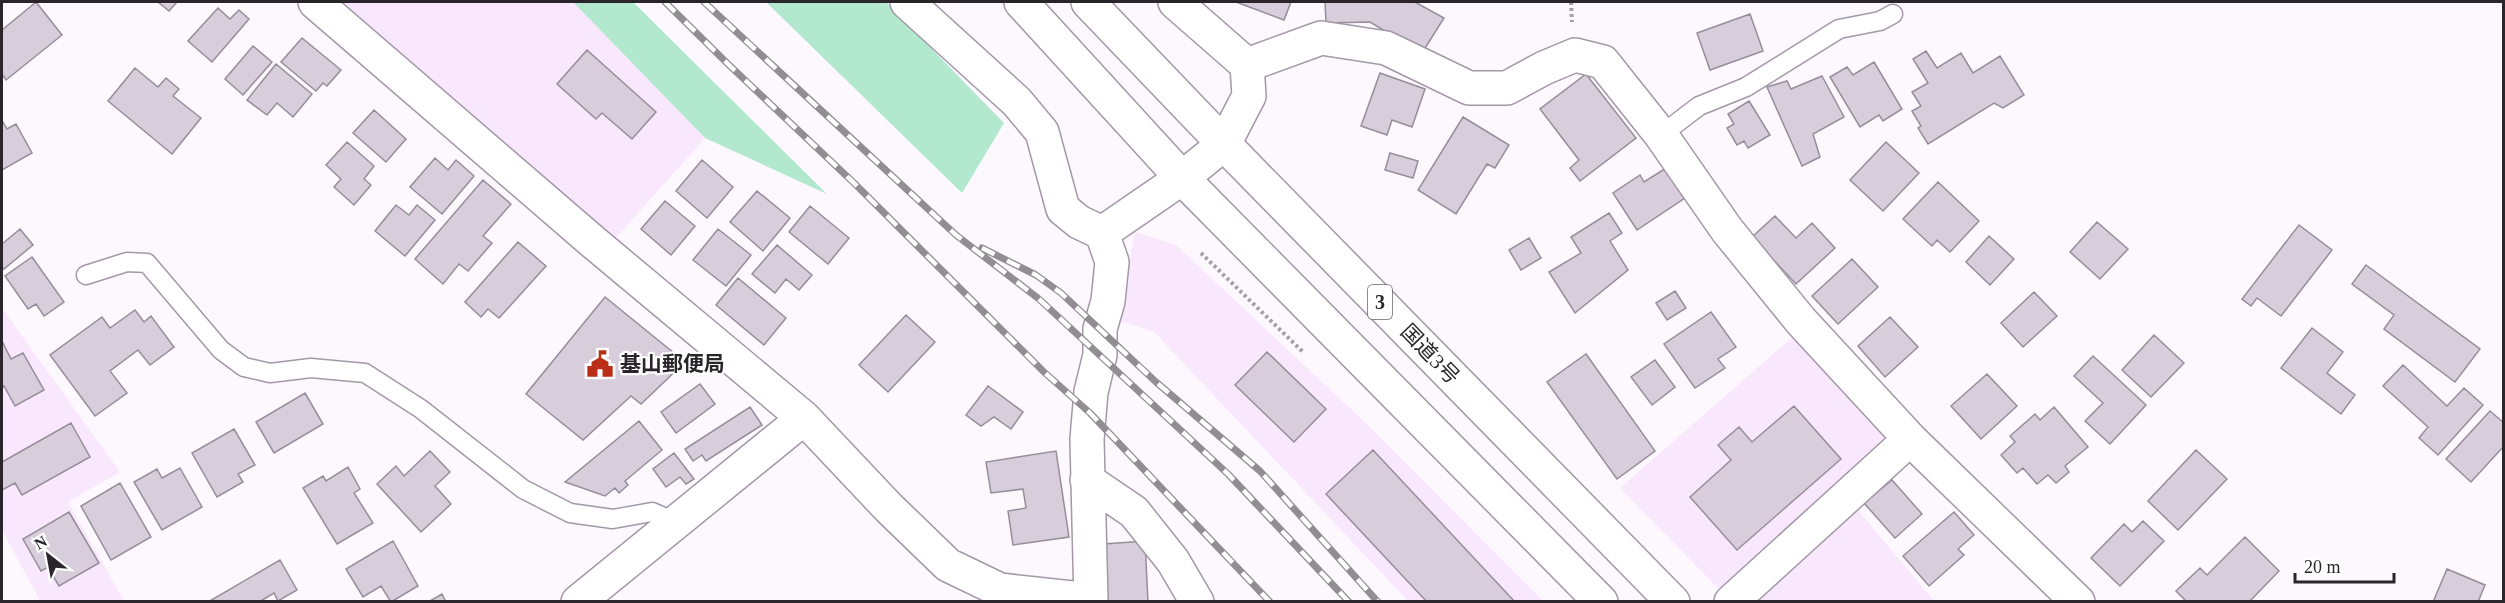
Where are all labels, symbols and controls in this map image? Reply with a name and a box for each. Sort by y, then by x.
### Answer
road number: 3 [1368,285,1392,319]
street label: 国道3号 [1396,319,1464,389]
public building icon: 基山郵便局 [585,349,615,379]
place label: 基山郵便局 [620,352,725,376]
north arrow [18,525,78,585]
text: N [31,532,50,553]
scale bar [2295,546,2394,584]
text: 20 m [2304,557,2341,577]

